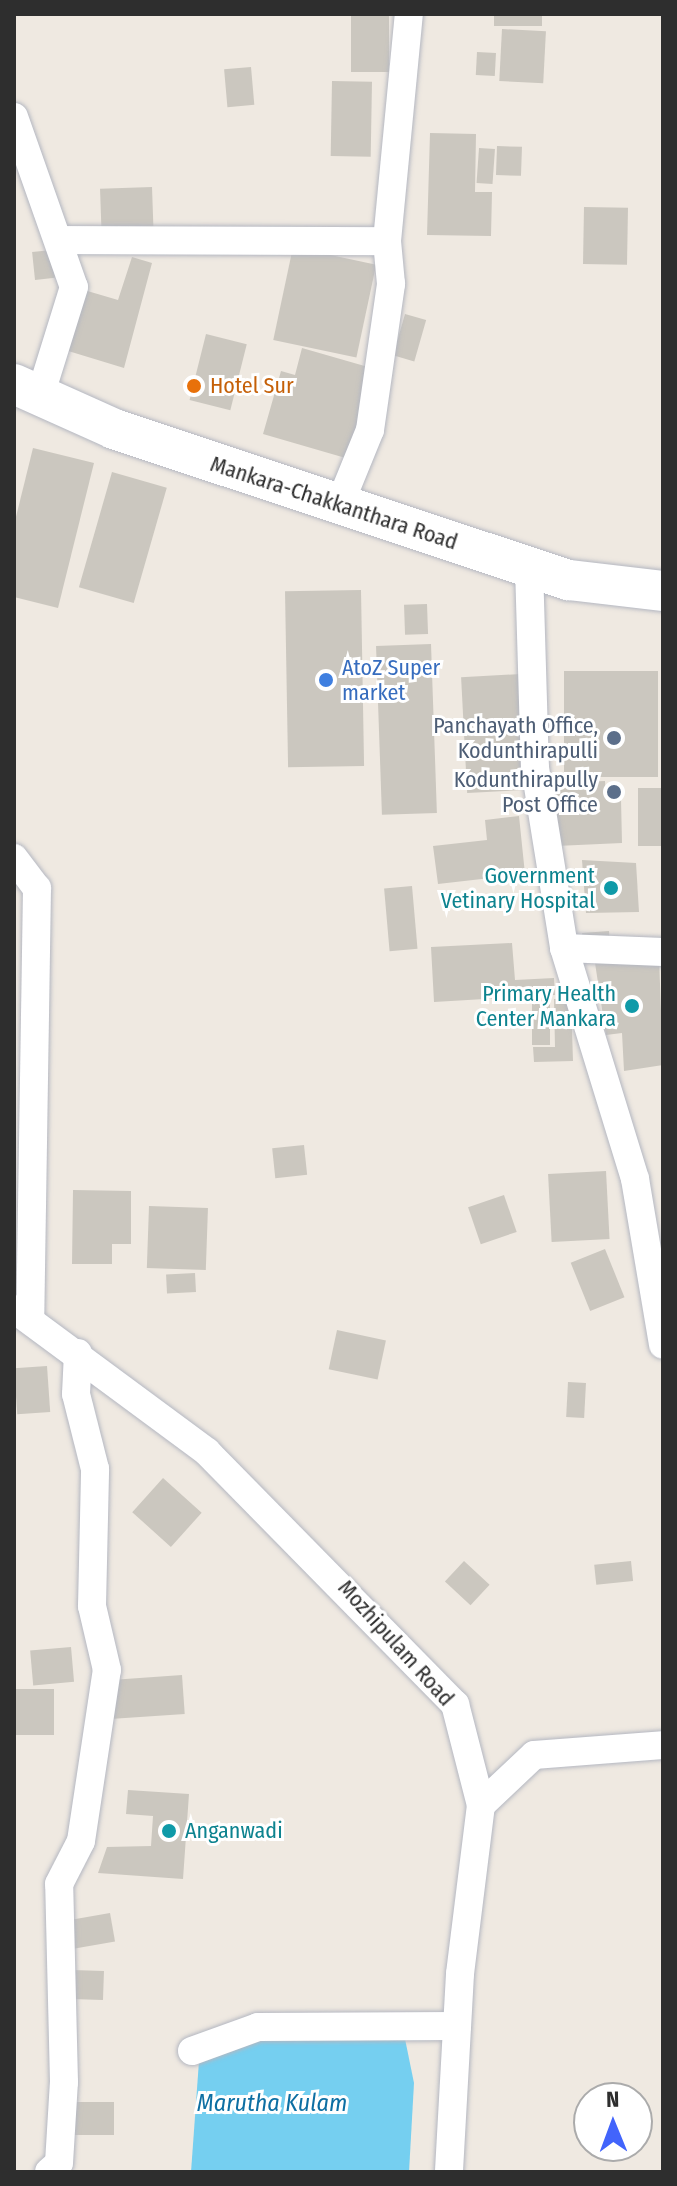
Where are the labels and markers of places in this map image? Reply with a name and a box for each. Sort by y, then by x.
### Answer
place label: Hotel Sur [210,373,294,399]
marker: Hotel Sur [185,377,203,395]
place label: AtoZ Super market [342,654,440,706]
marker: AtoZ Super market [317,671,335,689]
place label: Panchayath Office, Kodunthirapulli [433,712,598,764]
marker: Panchayath Office, Kodunthirapulli [605,729,623,747]
place label: Kodunthirapully Post Office [454,766,598,818]
marker: Kodunthirapully Post Office [605,783,623,801]
place label: Government Vetinary Hospital [441,862,595,914]
marker: Government Vetinary Hospital [602,879,620,897]
place label: Primary Health Center Mankara [476,980,616,1032]
marker: Primary Health Center Mankara [623,997,641,1015]
place label: Anganwadi [185,1818,283,1844]
marker: Anganwadi [160,1822,178,1840]

